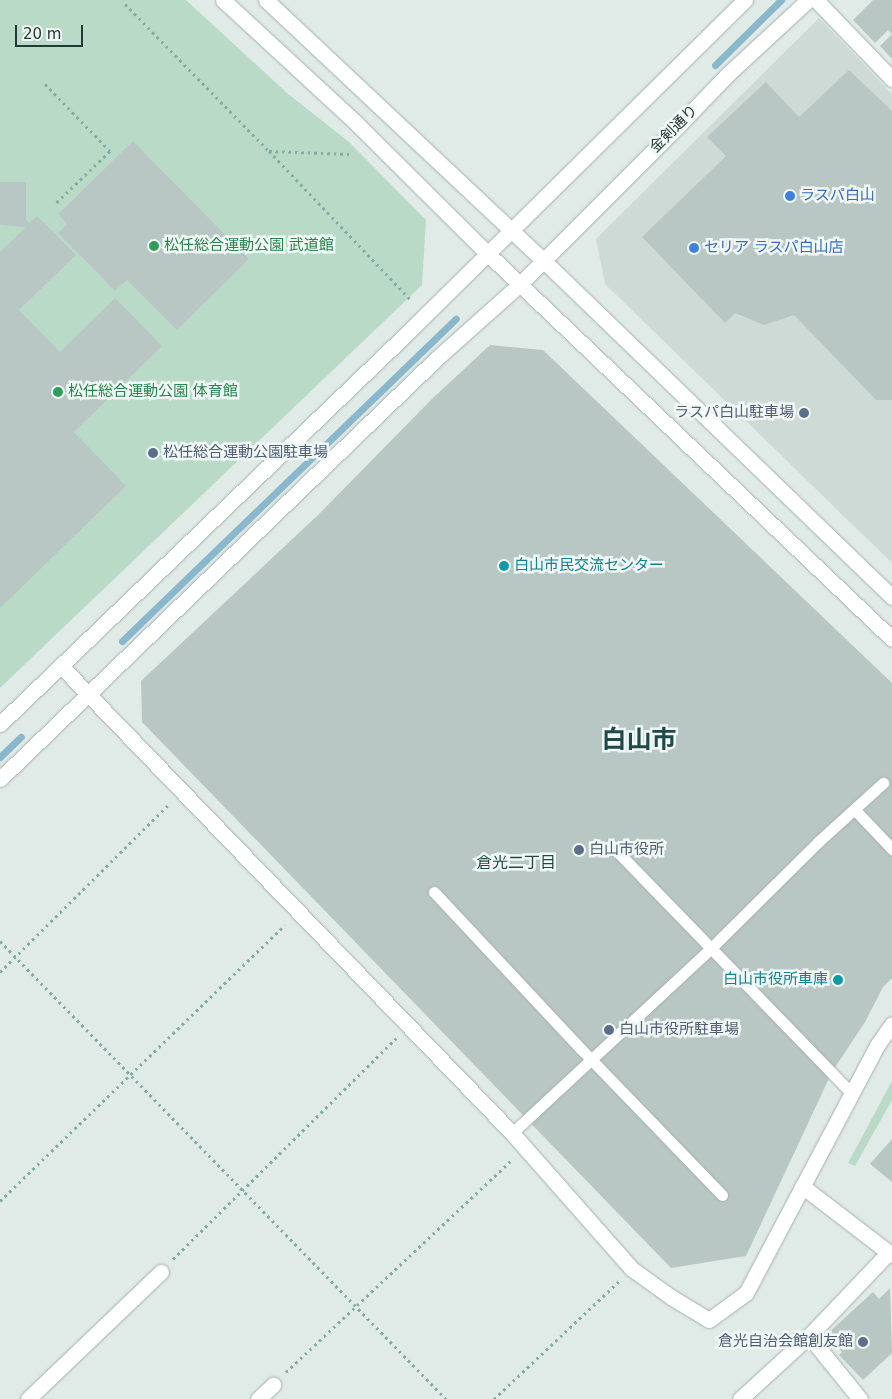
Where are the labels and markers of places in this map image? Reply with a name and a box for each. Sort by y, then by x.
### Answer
place label: ラスパ白山 [800,187,875,205]
marker: ラスパ白山 [784,190,796,202]
place label: 松任総合運動公園 武道館 [164,237,334,255]
place label: セリア ラスパ白山店 [704,239,844,257]
marker: 松任総合運動公園 武道館 [148,240,160,252]
marker: セリア ラスパ白山店 [688,242,700,254]
place label: 松任総合運動公園 体育館 [68,383,238,401]
marker: 松任総合運動公園 体育館 [52,386,64,398]
place label: ラスパ白山駐車場 [674,404,794,422]
marker: ラスパ白山駐車場 [798,407,810,419]
place label: 松任総合運動公園駐車場 [163,444,328,462]
marker: 松任総合運動公園駐車場 [147,447,159,459]
place label: 白山市民交流センター [514,557,664,575]
marker: 白山市民交流センター [498,560,510,572]
place label: 白山市役所 [589,841,664,859]
marker: 白山市役所 [573,844,585,856]
place label: 白山市役所車庫 [723,971,828,989]
marker: 白山市役所車庫 [832,974,844,986]
place label: 白山市役所駐車場 [619,1021,739,1039]
marker: 白山市役所駐車場 [603,1024,615,1036]
place label: 倉光自治会館創友館 [718,1333,853,1351]
marker: 倉光自治会館創友館 [857,1336,869,1348]

